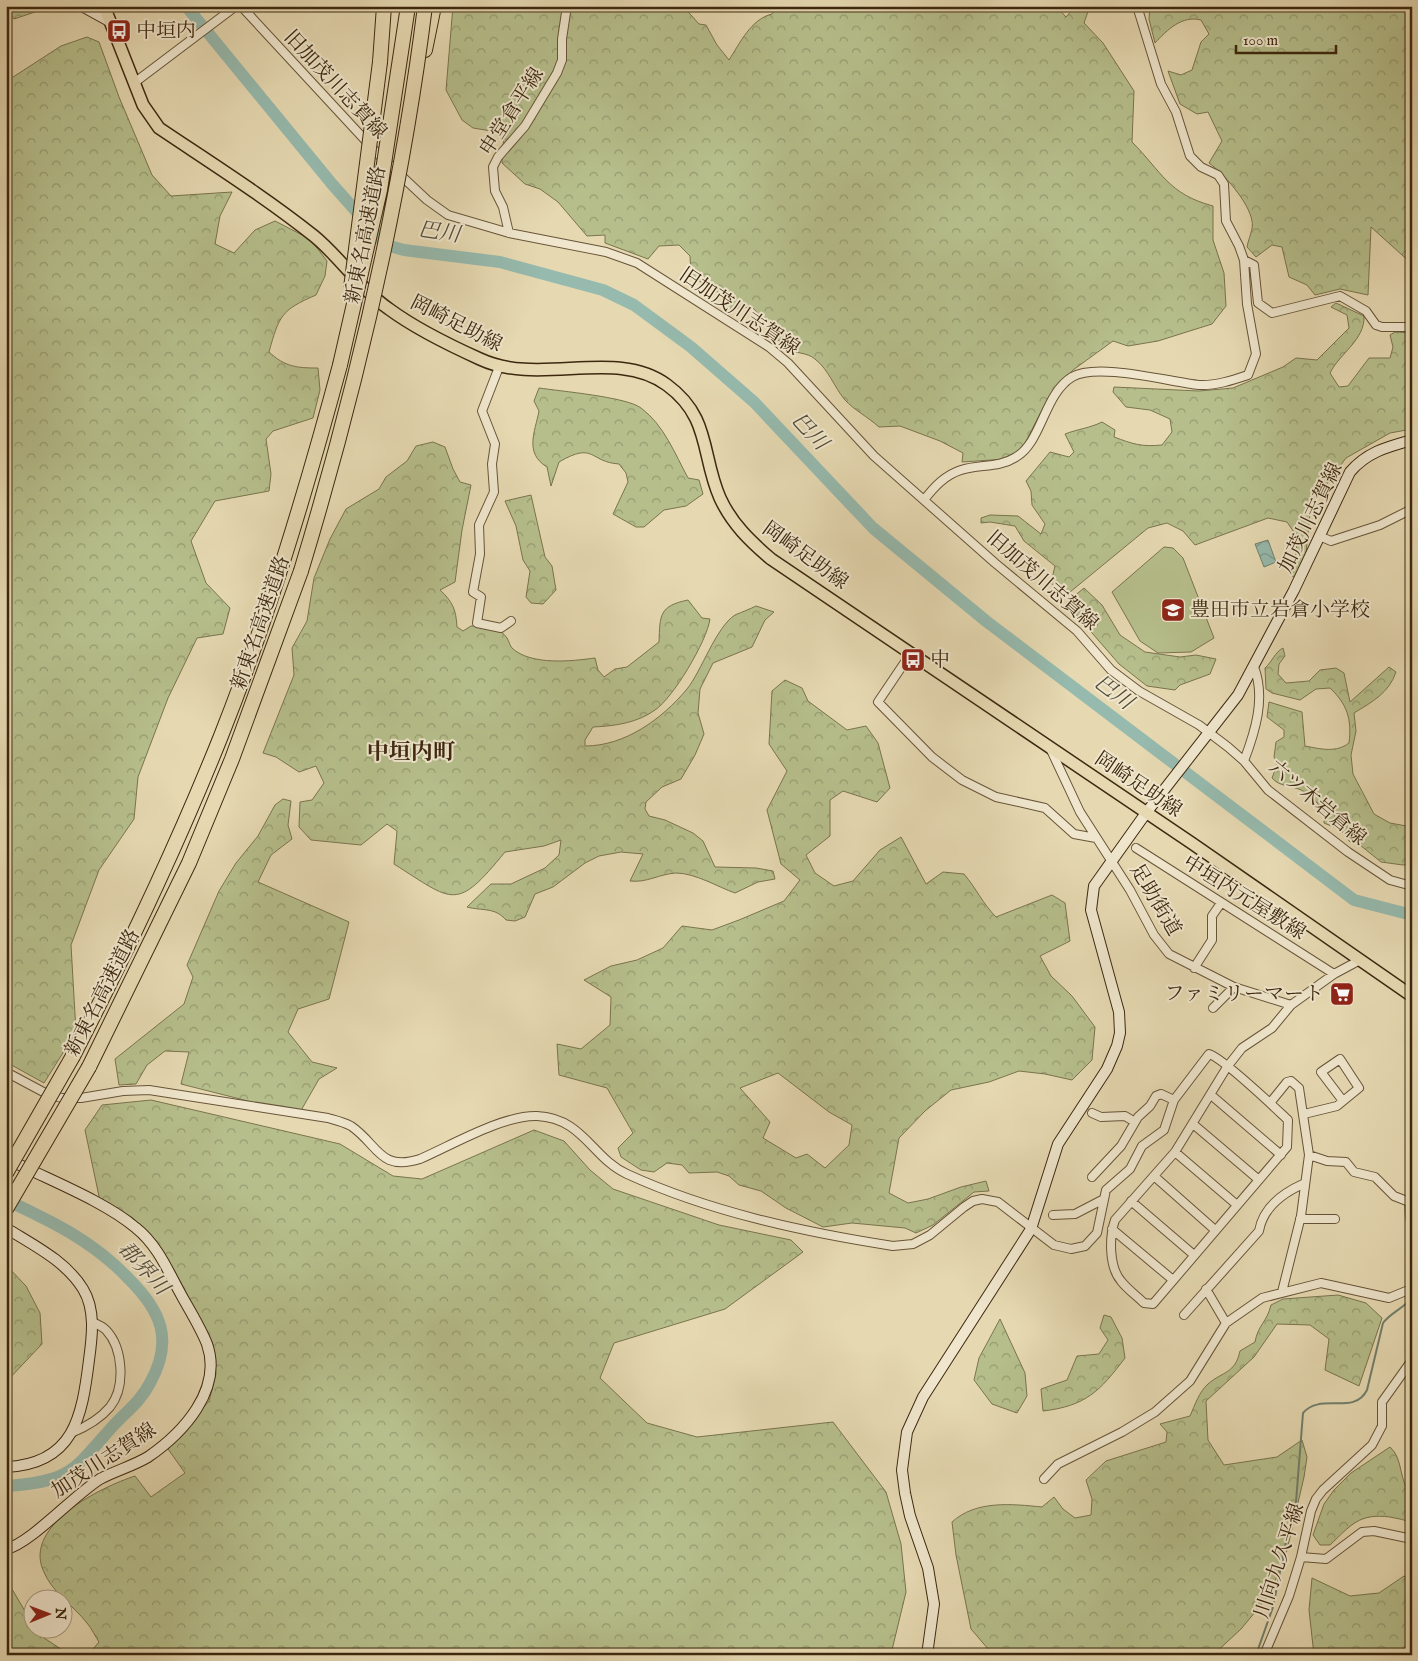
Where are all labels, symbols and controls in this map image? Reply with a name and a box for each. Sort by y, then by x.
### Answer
bus stop icon: 中垣内 [106,18,132,44]
place label: 中垣内 [136,19,196,44]
scale bar [1236,22,1336,54]
street label: 旧加茂川志賀線 [278,25,392,145]
text: 100 m [1243,31,1279,50]
street label: 申堂倉平線 [474,63,550,161]
street label: 新東名高速道路 [340,164,392,306]
water label: 巴川 [416,217,464,250]
street label: 旧加茂川志賀線 [674,262,804,362]
street label: 岡崎足助線 [406,290,506,358]
water label: 巴川 [785,407,835,458]
street label: 加茂川志賀線 [1273,459,1349,577]
street label: 岡崎足助線 [757,516,853,596]
street label: 旧加茂川志賀線 [981,526,1103,636]
street label: 新東名高速道路 [226,553,296,693]
school or university icon: 豊田市立岩倉小学校 [1160,597,1186,623]
place label: 豊田市立岩倉小学校 [1190,598,1370,623]
bus stop icon: 中 [900,647,926,673]
place label: 中 [930,648,950,673]
water label: 巴川 [1088,670,1139,718]
district label: 中垣内町 [367,739,455,767]
street label: 岡崎足助線 [1090,747,1186,823]
street label: 六ツ木岩倉線 [1263,755,1371,851]
street label: 中垣内元屋敷線 [1178,850,1310,946]
street label: 足助街道 [1124,859,1186,941]
street label: 新東名高速道路 [60,925,146,1061]
supermarket icon: ファミリーマート [1329,981,1355,1007]
place label: ファミリーマート [1164,982,1324,1007]
water label: 郡界川 [112,1237,175,1303]
street label: 加茂川志賀線 [47,1418,161,1504]
street label: 川向九久平線 [1250,1500,1310,1622]
north arrow [22,1588,72,1638]
text: N [51,1607,69,1620]

